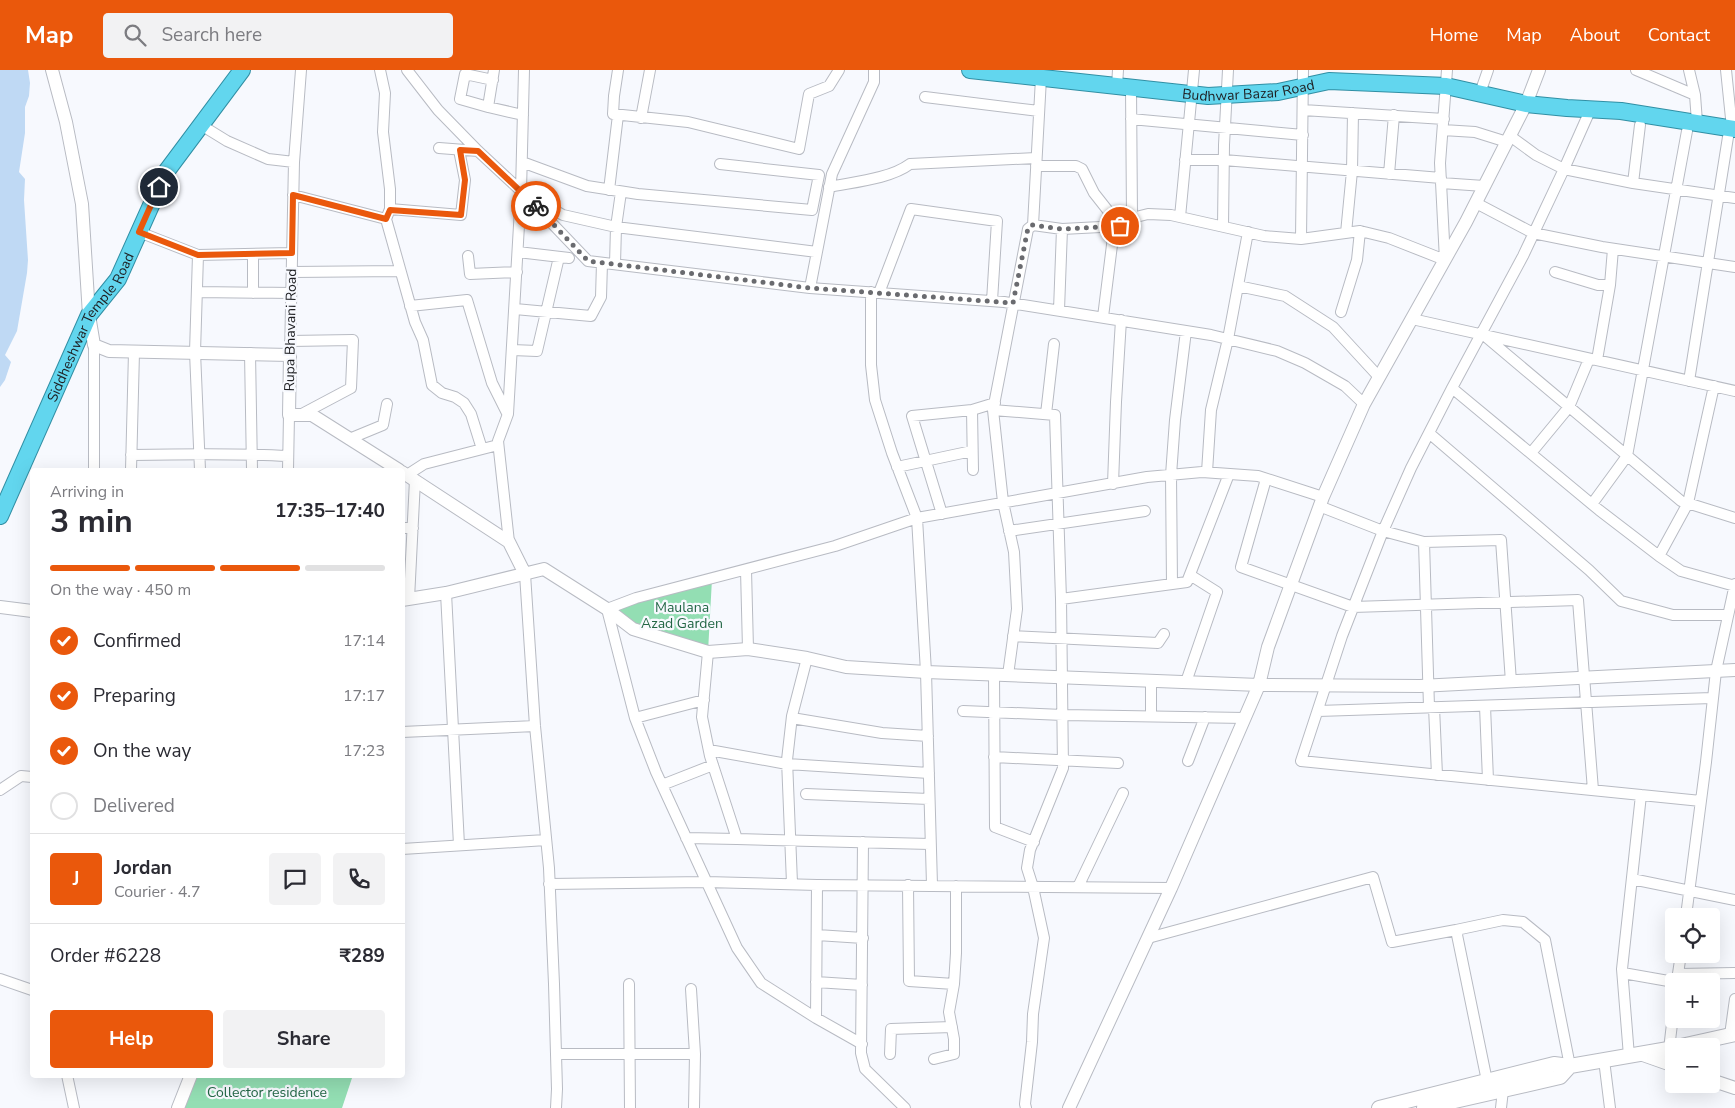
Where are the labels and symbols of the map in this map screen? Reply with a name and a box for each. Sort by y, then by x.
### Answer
street label: Budhwar Bazar Road [1181,75,1316,106]
pin [138,166,180,208]
courier [511,181,561,231]
pin [1099,205,1141,247]
street label: Siddheshwar Temple Road [43,250,139,405]
street label: Rupa Bhavani Road [280,268,301,392]
park label: Maulana Azad Garden [641,598,723,633]
park label: Collector residence [207,1083,327,1102]

